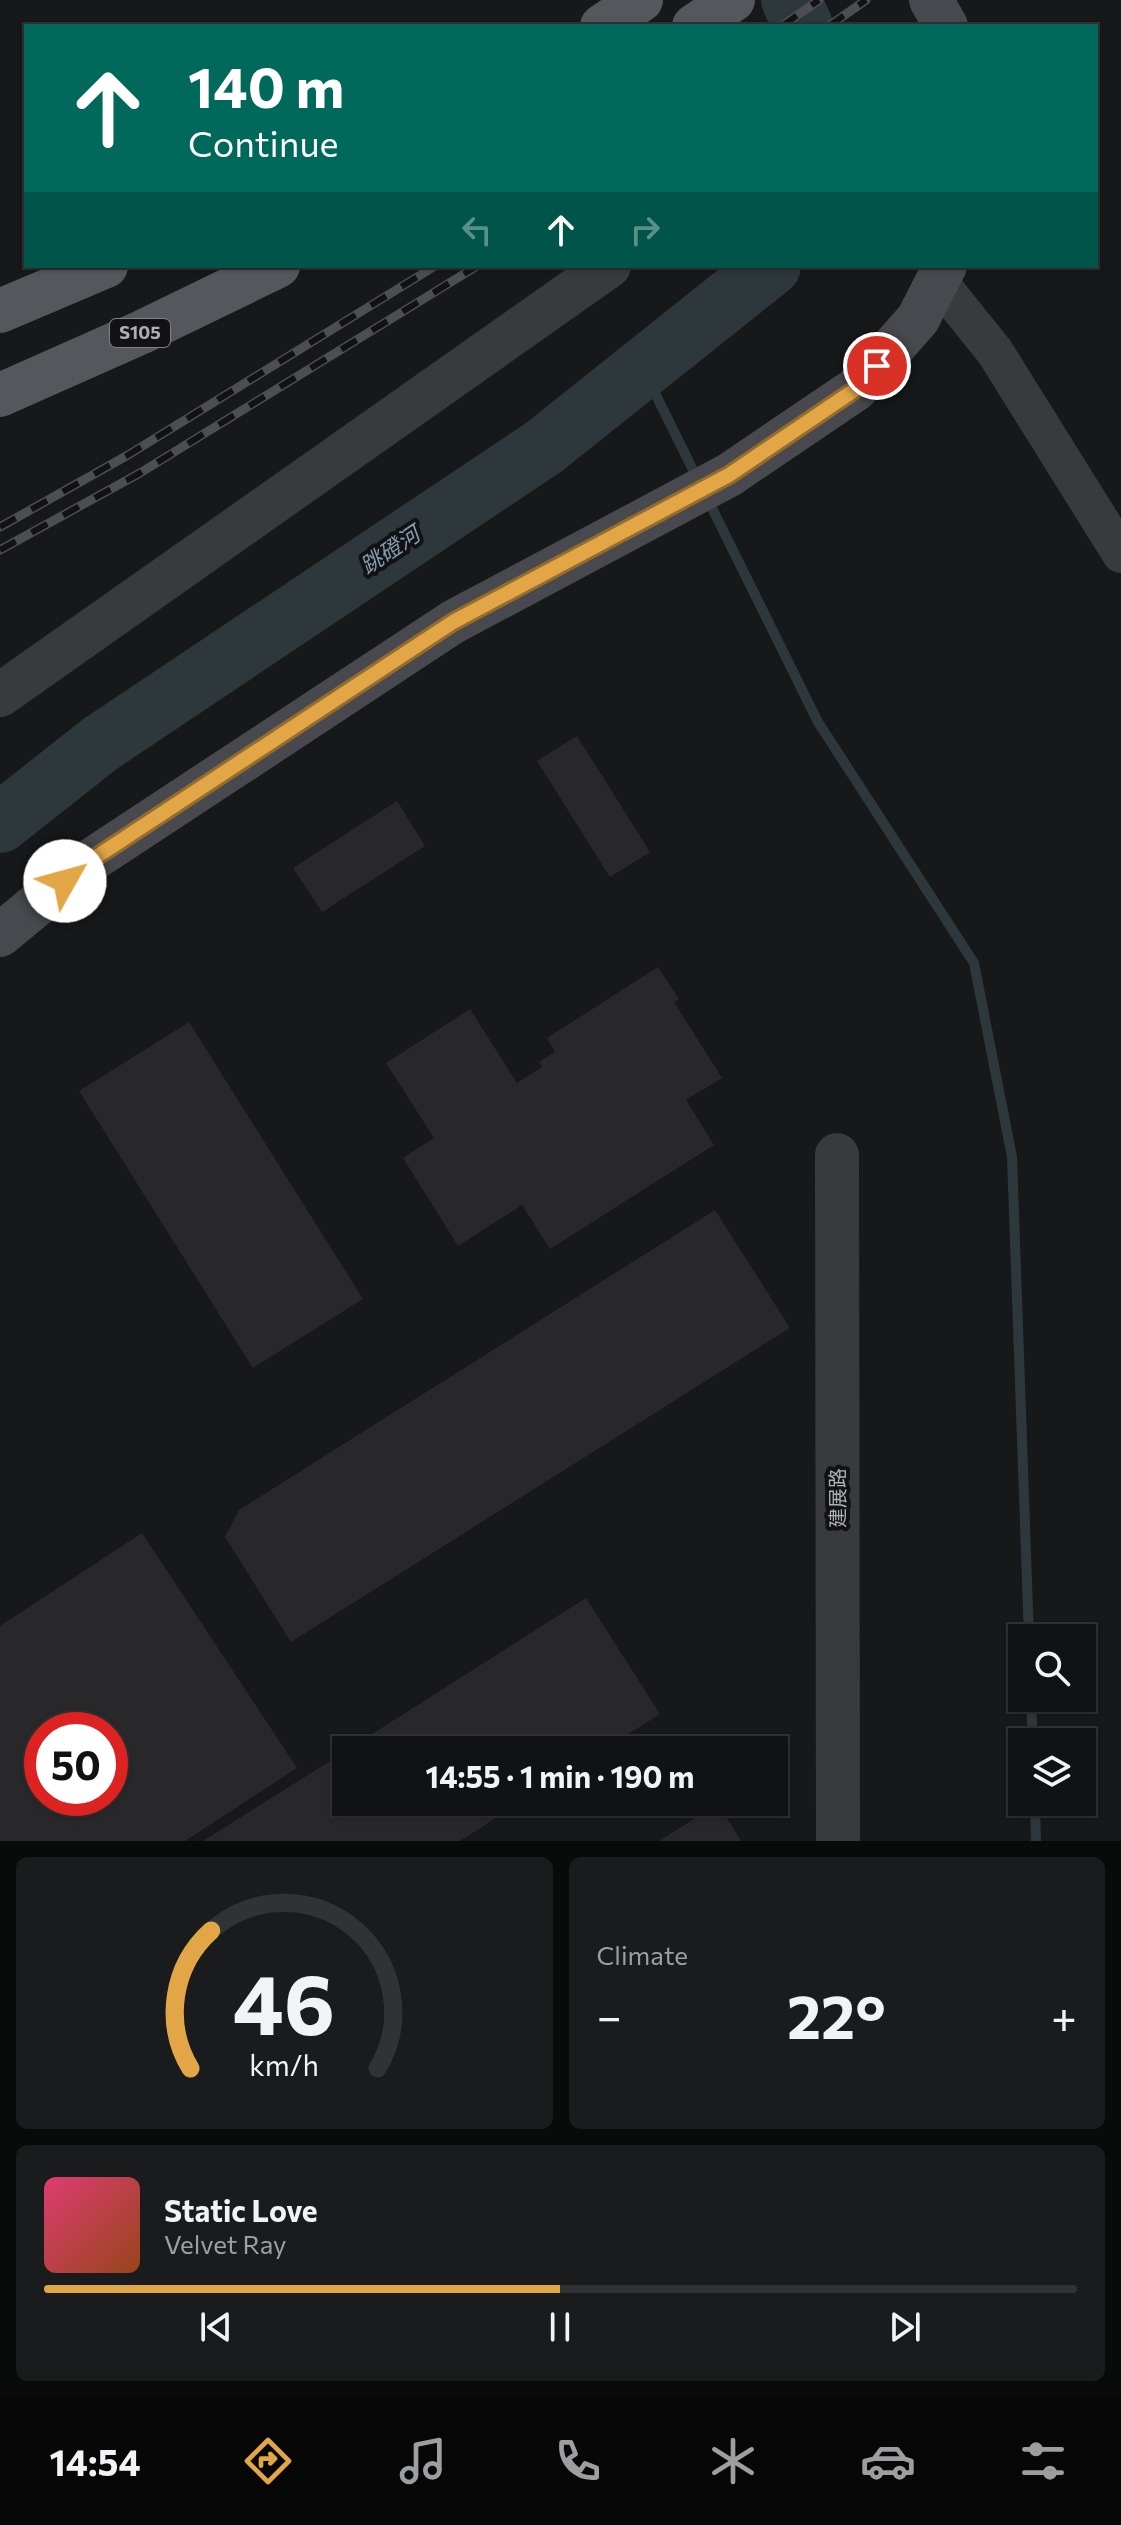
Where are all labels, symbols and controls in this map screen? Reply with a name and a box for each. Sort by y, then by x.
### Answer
text: 140 m [188,51,344,120]
icon: ahead [56,56,160,160]
text: Continue [188,120,339,164]
icon: left [455,208,499,252]
icon: ahead [539,208,583,252]
icon: right [623,208,667,252]
road number: S105 [110,319,170,347]
pin [843,332,911,400]
icon: arrive [855,344,899,388]
water label: 跳磴河 [355,518,428,579]
position arrow [23,839,107,923]
street label: 建展路 [825,1468,849,1528]
map controls [1008,1624,1096,1816]
button: search [1008,1624,1096,1712]
speed limit sign: 50 [24,1712,128,1816]
button: layers [1008,1728,1096,1816]
text: 14:55 · 1 min · 190 m [426,1757,694,1794]
text: Climate [597,1939,688,1970]
text: 46 [233,1950,335,2052]
text: 22° [787,1978,886,2051]
text: − [597,1988,622,2042]
text: + [1051,1988,1077,2042]
text: km/h [249,2047,319,2082]
text: Static Love [164,2191,318,2228]
text: Velvet Ray [164,2228,287,2259]
icon: previous [194,2305,238,2349]
icon: pause [538,2305,582,2349]
icon: next [883,2305,927,2349]
icon: directions [240,2433,296,2489]
icon: music [395,2433,451,2489]
icon: phone [550,2433,606,2489]
icon: climate [705,2433,761,2489]
icon: car [860,2433,916,2489]
icon: filters [1015,2433,1071,2489]
text: 14:54 [50,2439,141,2483]

